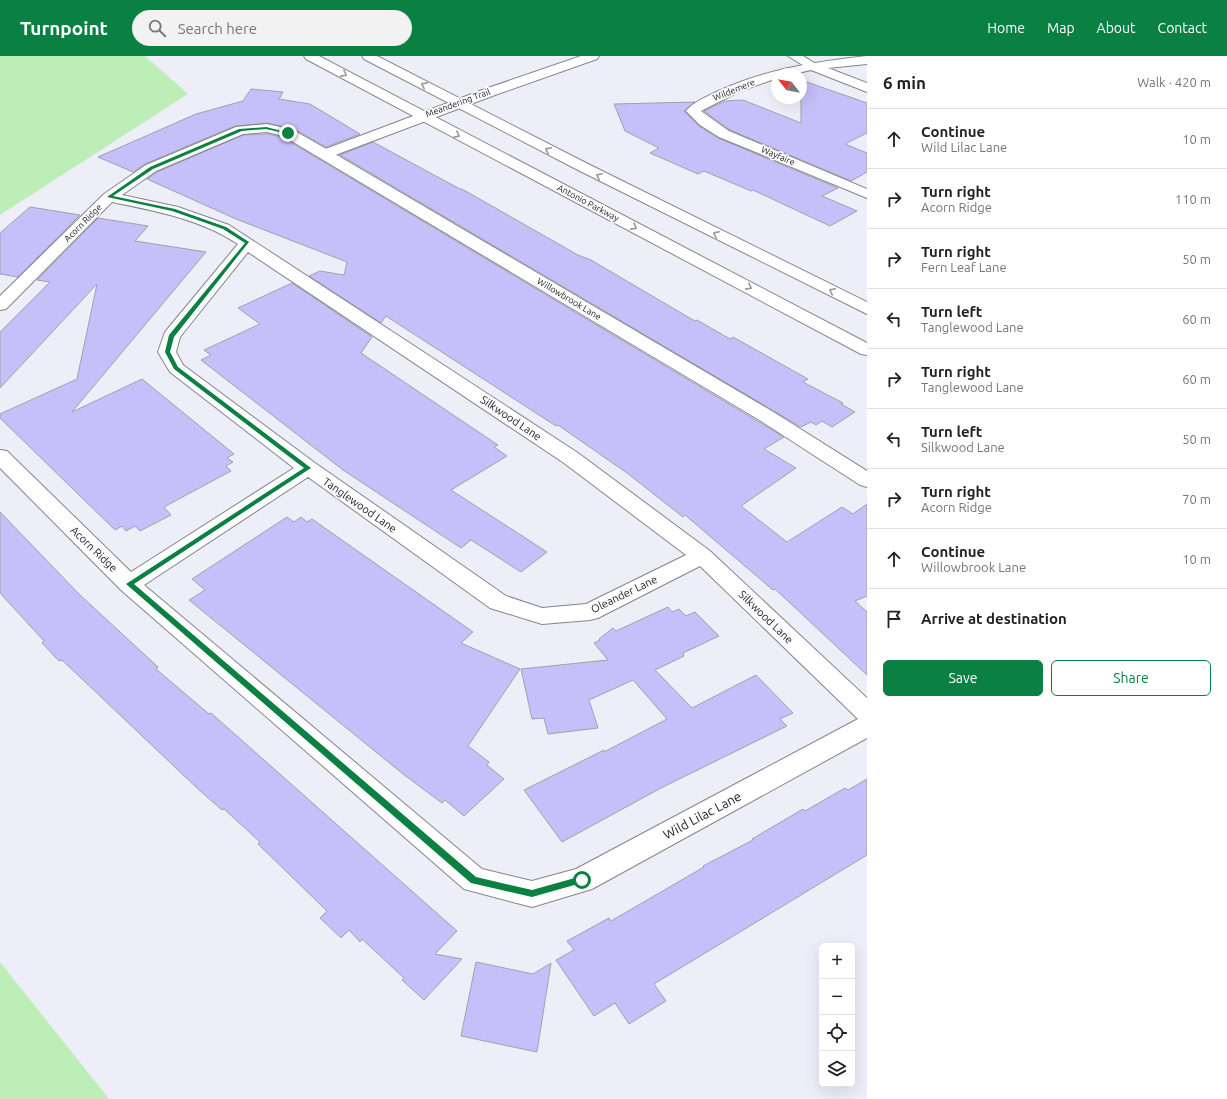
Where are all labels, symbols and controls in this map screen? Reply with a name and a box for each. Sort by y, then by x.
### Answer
search box [132,10,412,46]
text: Turnpoint [20,17,108,39]
icon: search [146,17,168,39]
text: Search here [178,20,257,37]
text: Home [987,20,1025,36]
text: Map [1047,20,1075,36]
text: About [1097,20,1136,36]
text: Contact [1158,20,1207,36]
north arrow [771,68,807,104]
one-way arrow [340,70,347,77]
text: 6 min [883,73,926,92]
text: Walk · 420 m [1137,75,1211,89]
street label: Wildemere [712,77,756,103]
one-way arrow [421,82,428,90]
street label: Meandering Trail [424,86,492,119]
text: Continue [921,123,985,140]
route end [279,124,297,142]
icon: ahead [883,128,905,150]
one-way arrow [452,130,460,137]
text: 10 m [1182,132,1211,146]
text: Wild Lilac Lane [921,140,1007,154]
street label: Wayfaire [760,144,796,168]
one-way arrow [545,147,553,154]
one-way arrow [596,173,604,181]
street label: Antonio Parkway [556,183,621,224]
text: Turn right [921,183,991,200]
icon: right [883,188,905,210]
text: 110 m [1175,192,1211,206]
text: Acorn Ridge [921,200,992,214]
street label: Acorn Ridge [62,202,104,244]
one-way arrow [630,222,637,230]
one-way arrow [713,231,720,238]
text: Turn right [921,243,991,260]
icon: right [883,248,905,270]
text: 50 m [1182,252,1211,266]
text: Fern Leaf Lane [921,260,1007,274]
street label: Willowbrook Lane [535,276,603,322]
one-way arrow [745,283,752,290]
one-way arrow [829,289,836,296]
text: Turn left [921,303,982,320]
icon: left [883,308,905,330]
text: 60 m [1182,312,1211,326]
text: Tanglewood Lane [921,320,1024,334]
text: Turn right [921,363,991,380]
icon: right [883,368,905,390]
text: 60 m [1182,372,1211,386]
text: Tanglewood Lane [921,380,1024,394]
street label: Silkwood Lane [478,393,544,443]
text: Turn left [921,423,982,440]
icon: left [883,428,905,450]
text: 50 m [1182,432,1211,446]
text: Silkwood Lane [921,440,1005,454]
street label: Tanglewood Lane [321,475,399,535]
text: Turn right [921,483,991,500]
icon: right [883,488,905,510]
text: 70 m [1182,492,1211,506]
text: Acorn Ridge [921,500,992,514]
street label: Acorn Ridge [68,524,120,574]
text: Continue [921,543,985,560]
icon: ahead [883,548,905,570]
text: 10 m [1182,552,1211,566]
text: Willowbrook Lane [921,560,1026,574]
street label: Oleander Lane [589,573,659,615]
street label: Silkwood Lane [736,588,796,646]
icon: arrive [883,608,905,630]
text: Arrive at destination [921,610,1067,627]
button: Save [883,660,1043,696]
button: Share [1051,660,1211,696]
street label: Wild Lilac Lane [661,789,743,841]
route start [573,871,591,889]
map controls [819,943,855,1087]
button: + [819,943,855,979]
button: − [819,979,855,1015]
button: locate [819,1015,855,1051]
button: layers [819,1051,855,1087]

